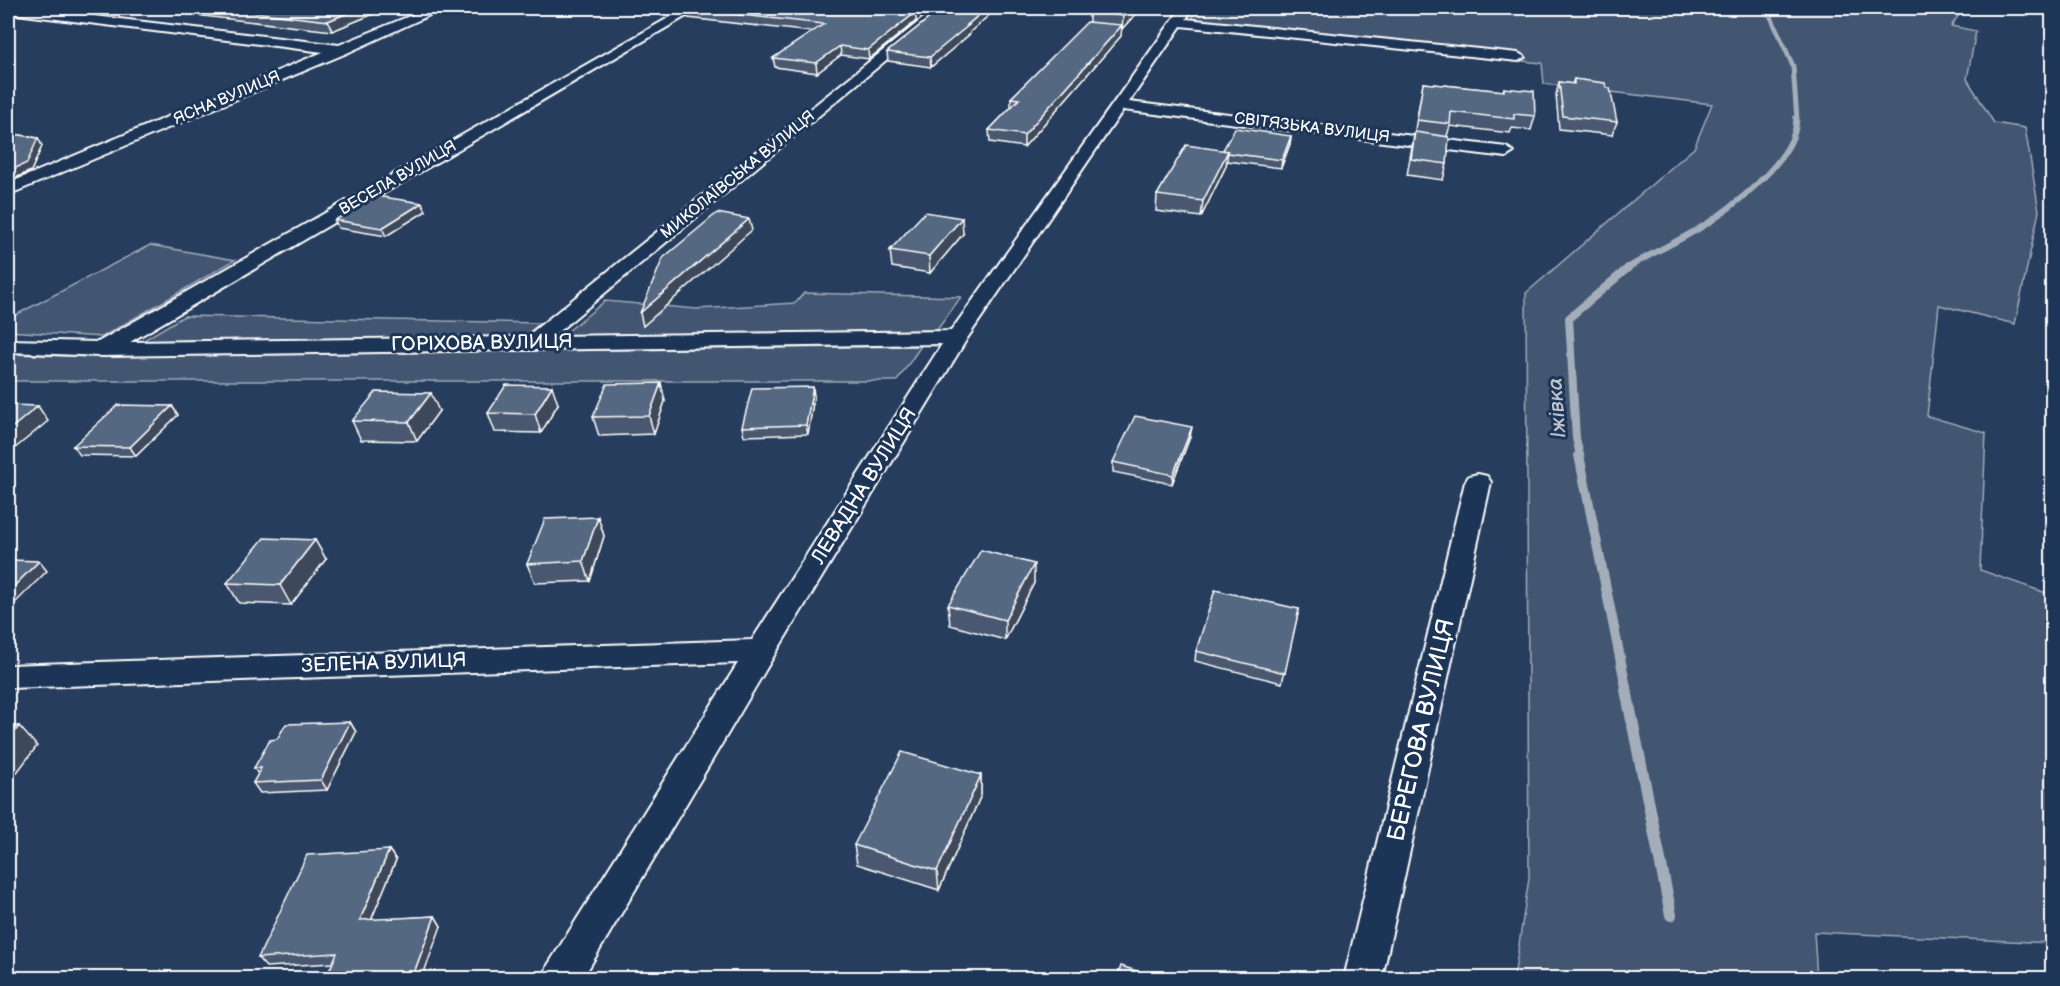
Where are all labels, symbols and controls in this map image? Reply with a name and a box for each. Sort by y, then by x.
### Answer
street label: ЯСНА ВУЛИЦЯ [171,67,283,129]
street label: МИКОЛАЇВСЬКА ВУЛИЦЯ [656,105,819,243]
street label: СВІТЯЗЬКА ВУЛИЦЯ [1233,109,1391,147]
street label: ВЕСЕЛА ВУЛИЦЯ [336,137,460,219]
street label: ГОРІХОВА ВУЛИЦЯ [391,329,573,357]
water label: Іжівка [1542,377,1572,439]
street label: ЛЕВАДНА ВУЛИЦЯ [806,403,922,569]
street label: БЕРЕГОВА ВУЛИЦЯ [1381,616,1461,844]
street label: ЗЕЛЕНА ВУЛИЦЯ [301,648,467,678]

